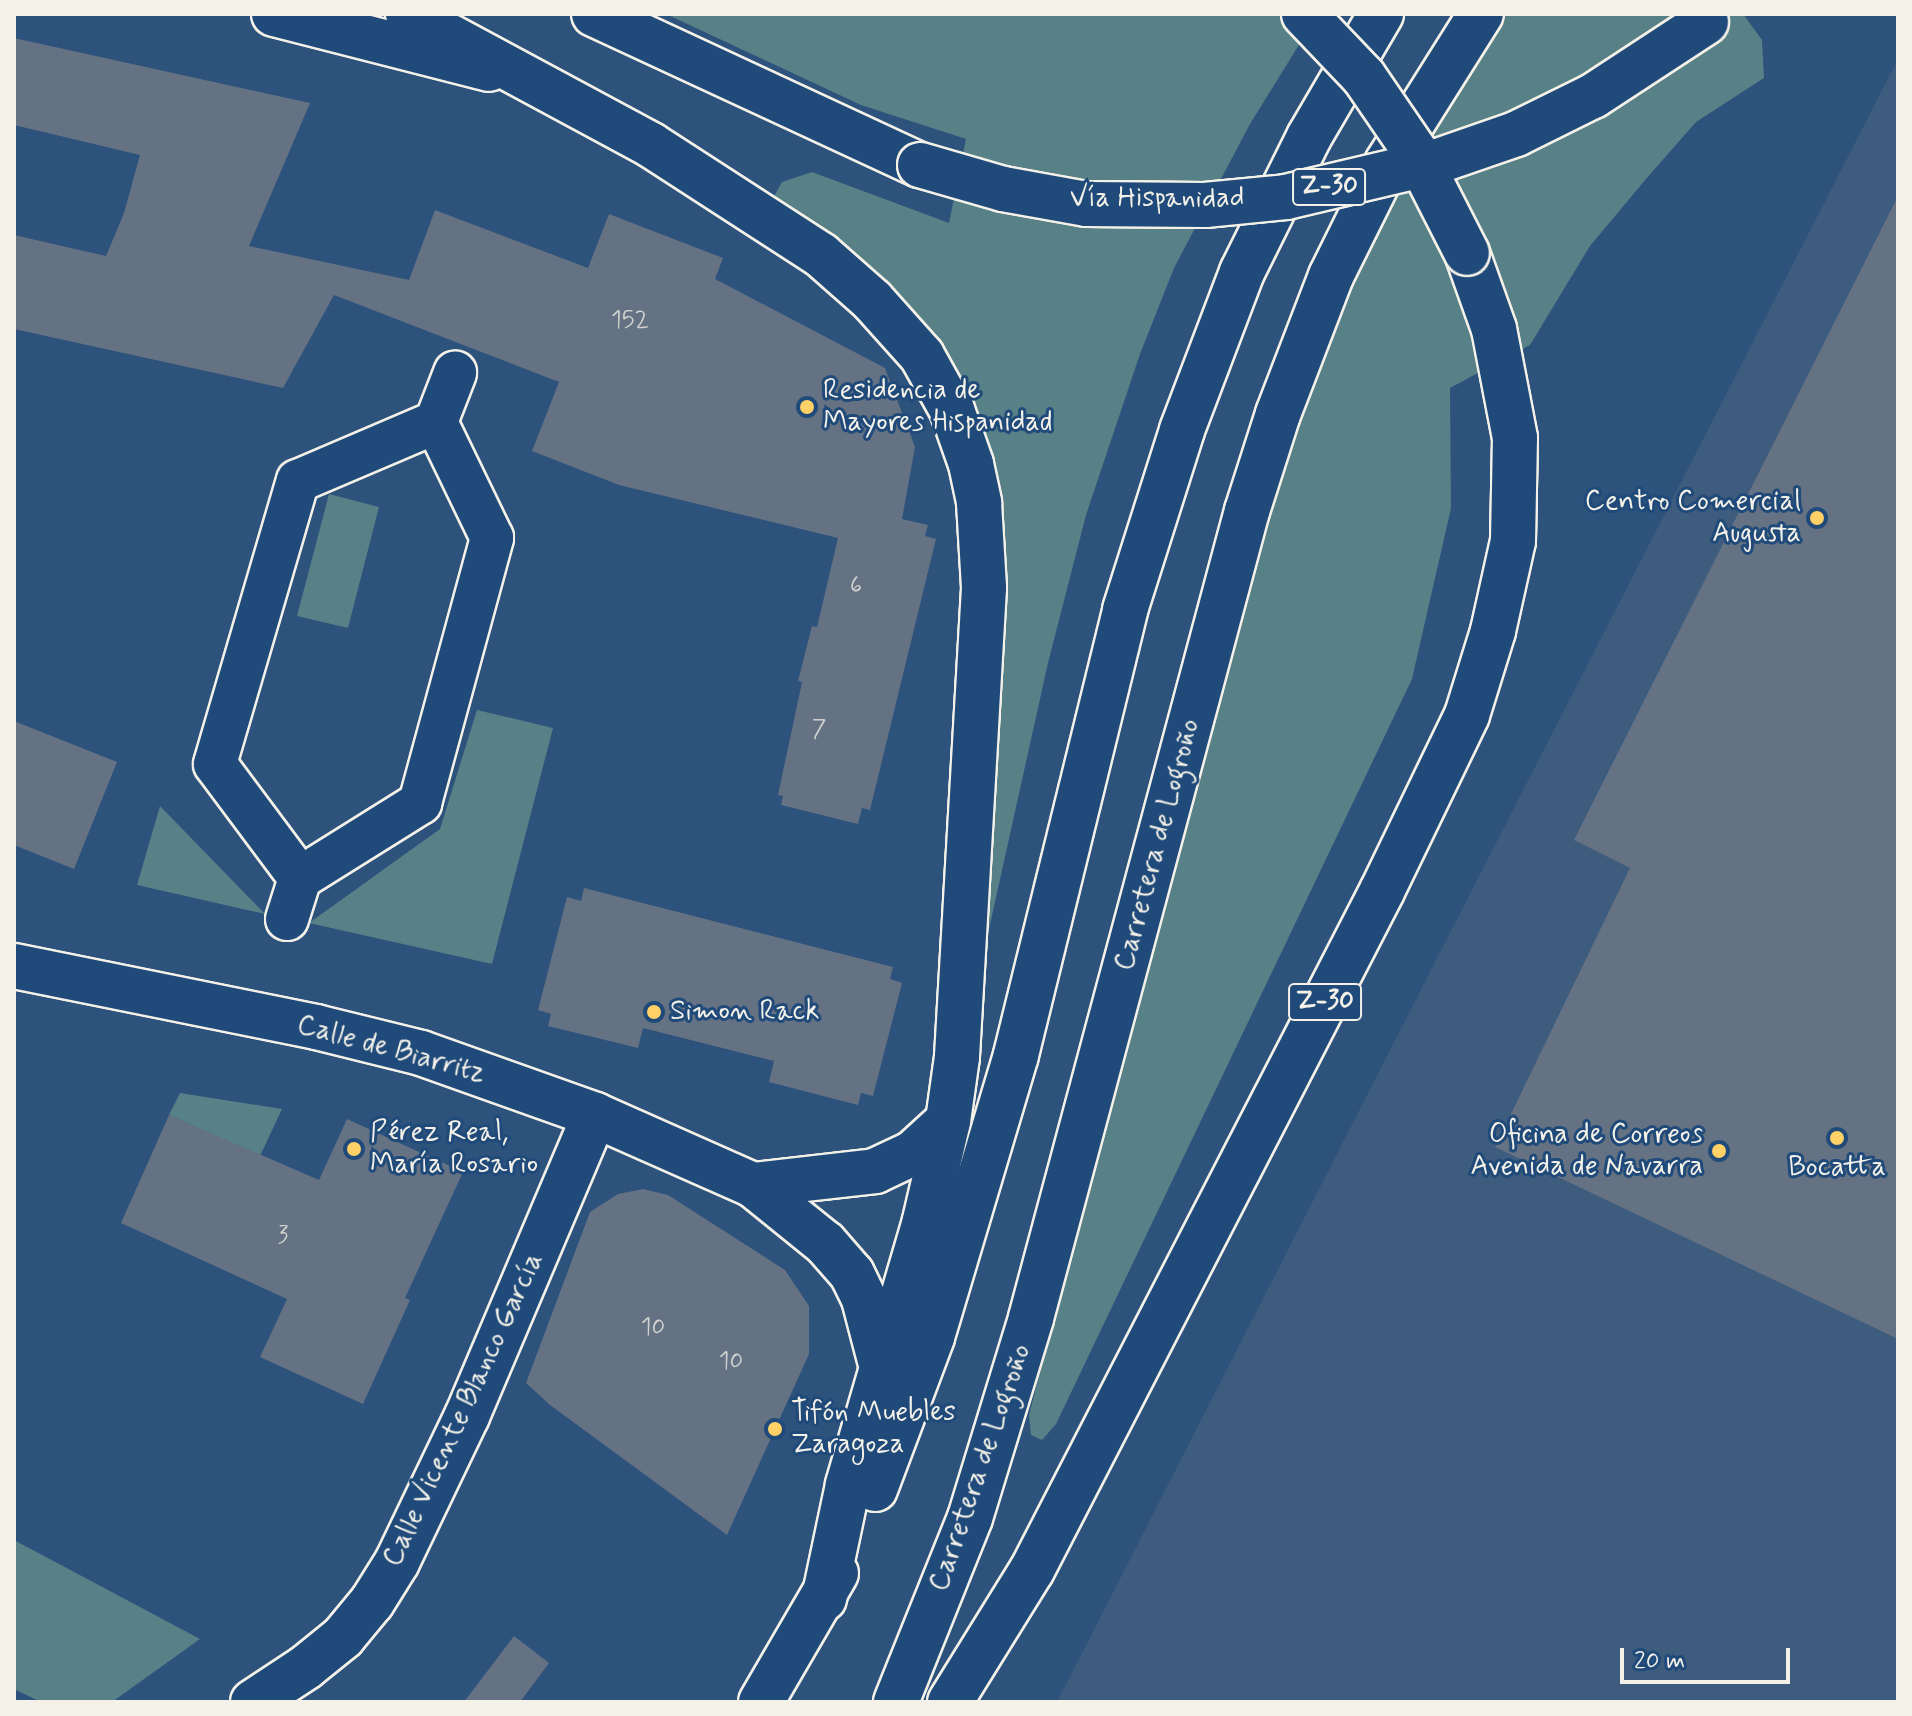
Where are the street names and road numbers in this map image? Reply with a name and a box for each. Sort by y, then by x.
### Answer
road number: Z-30 [1291,165,1367,209]
street label: Vía Hispanidad [1071,182,1243,216]
street label: Carretera de Logroño [1108,715,1208,975]
road number: Z-30 [1287,980,1363,1024]
street label: Calle de Biarritz [289,1008,493,1092]
street label: Calle Vicente Blanco García [377,1248,551,1572]
street label: Carretera de Logroño [923,1340,1039,1596]

